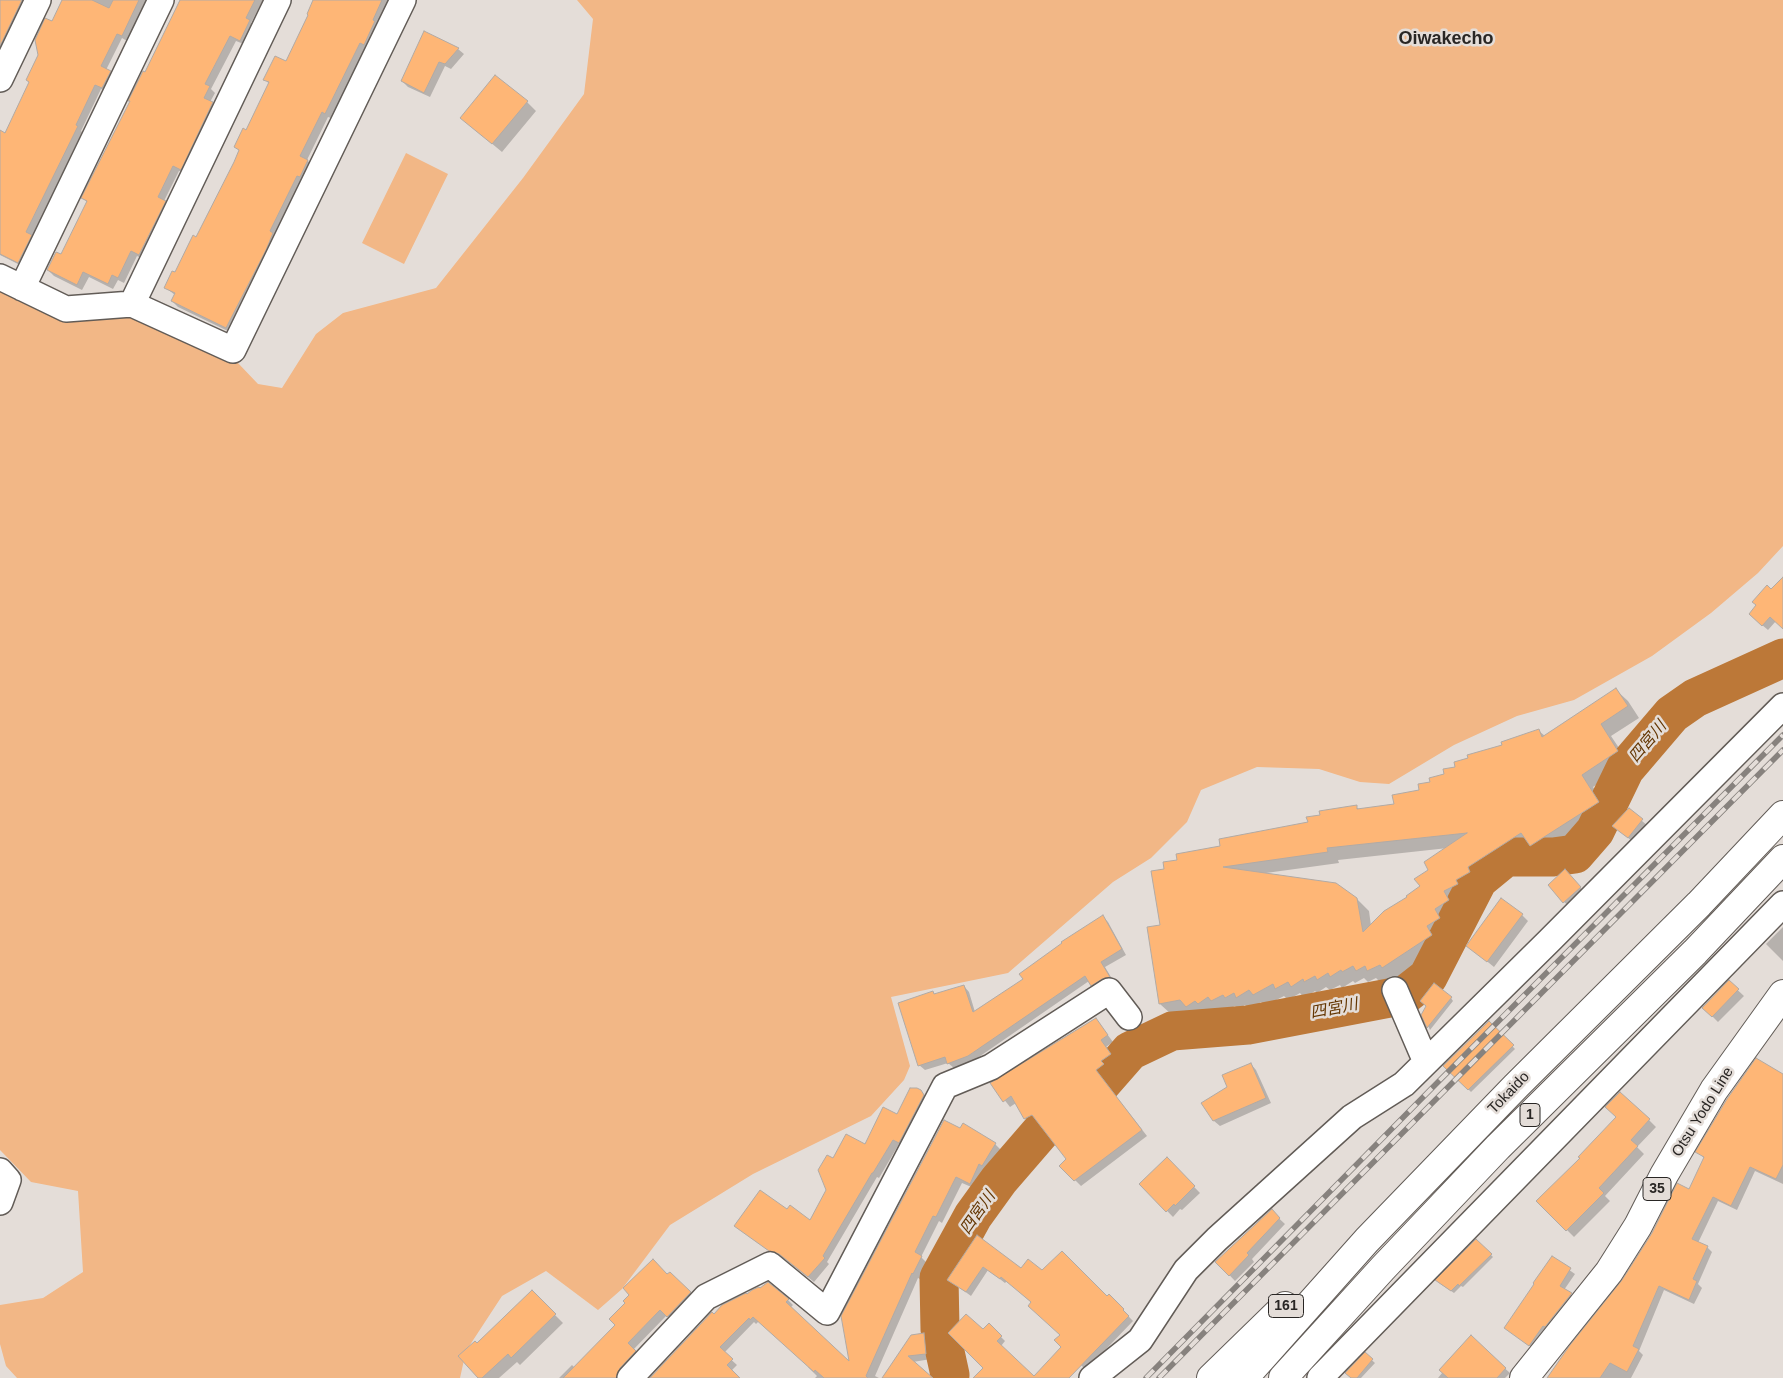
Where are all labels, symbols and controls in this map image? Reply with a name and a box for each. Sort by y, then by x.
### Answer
district label: Oiwakecho [1398,28,1494,50]
water label: 四宮川 [1625,717,1671,767]
water label: 四宮川 [1309,995,1359,1023]
street label: Otsu Yodo Line [1668,1064,1738,1160]
street label: Tokaido [1485,1068,1533,1118]
road number: 1 [1520,1104,1540,1126]
road number: 35 [1643,1178,1671,1200]
water label: 四宮川 [956,1188,1000,1238]
road number: 161 [1268,1294,1304,1318]

